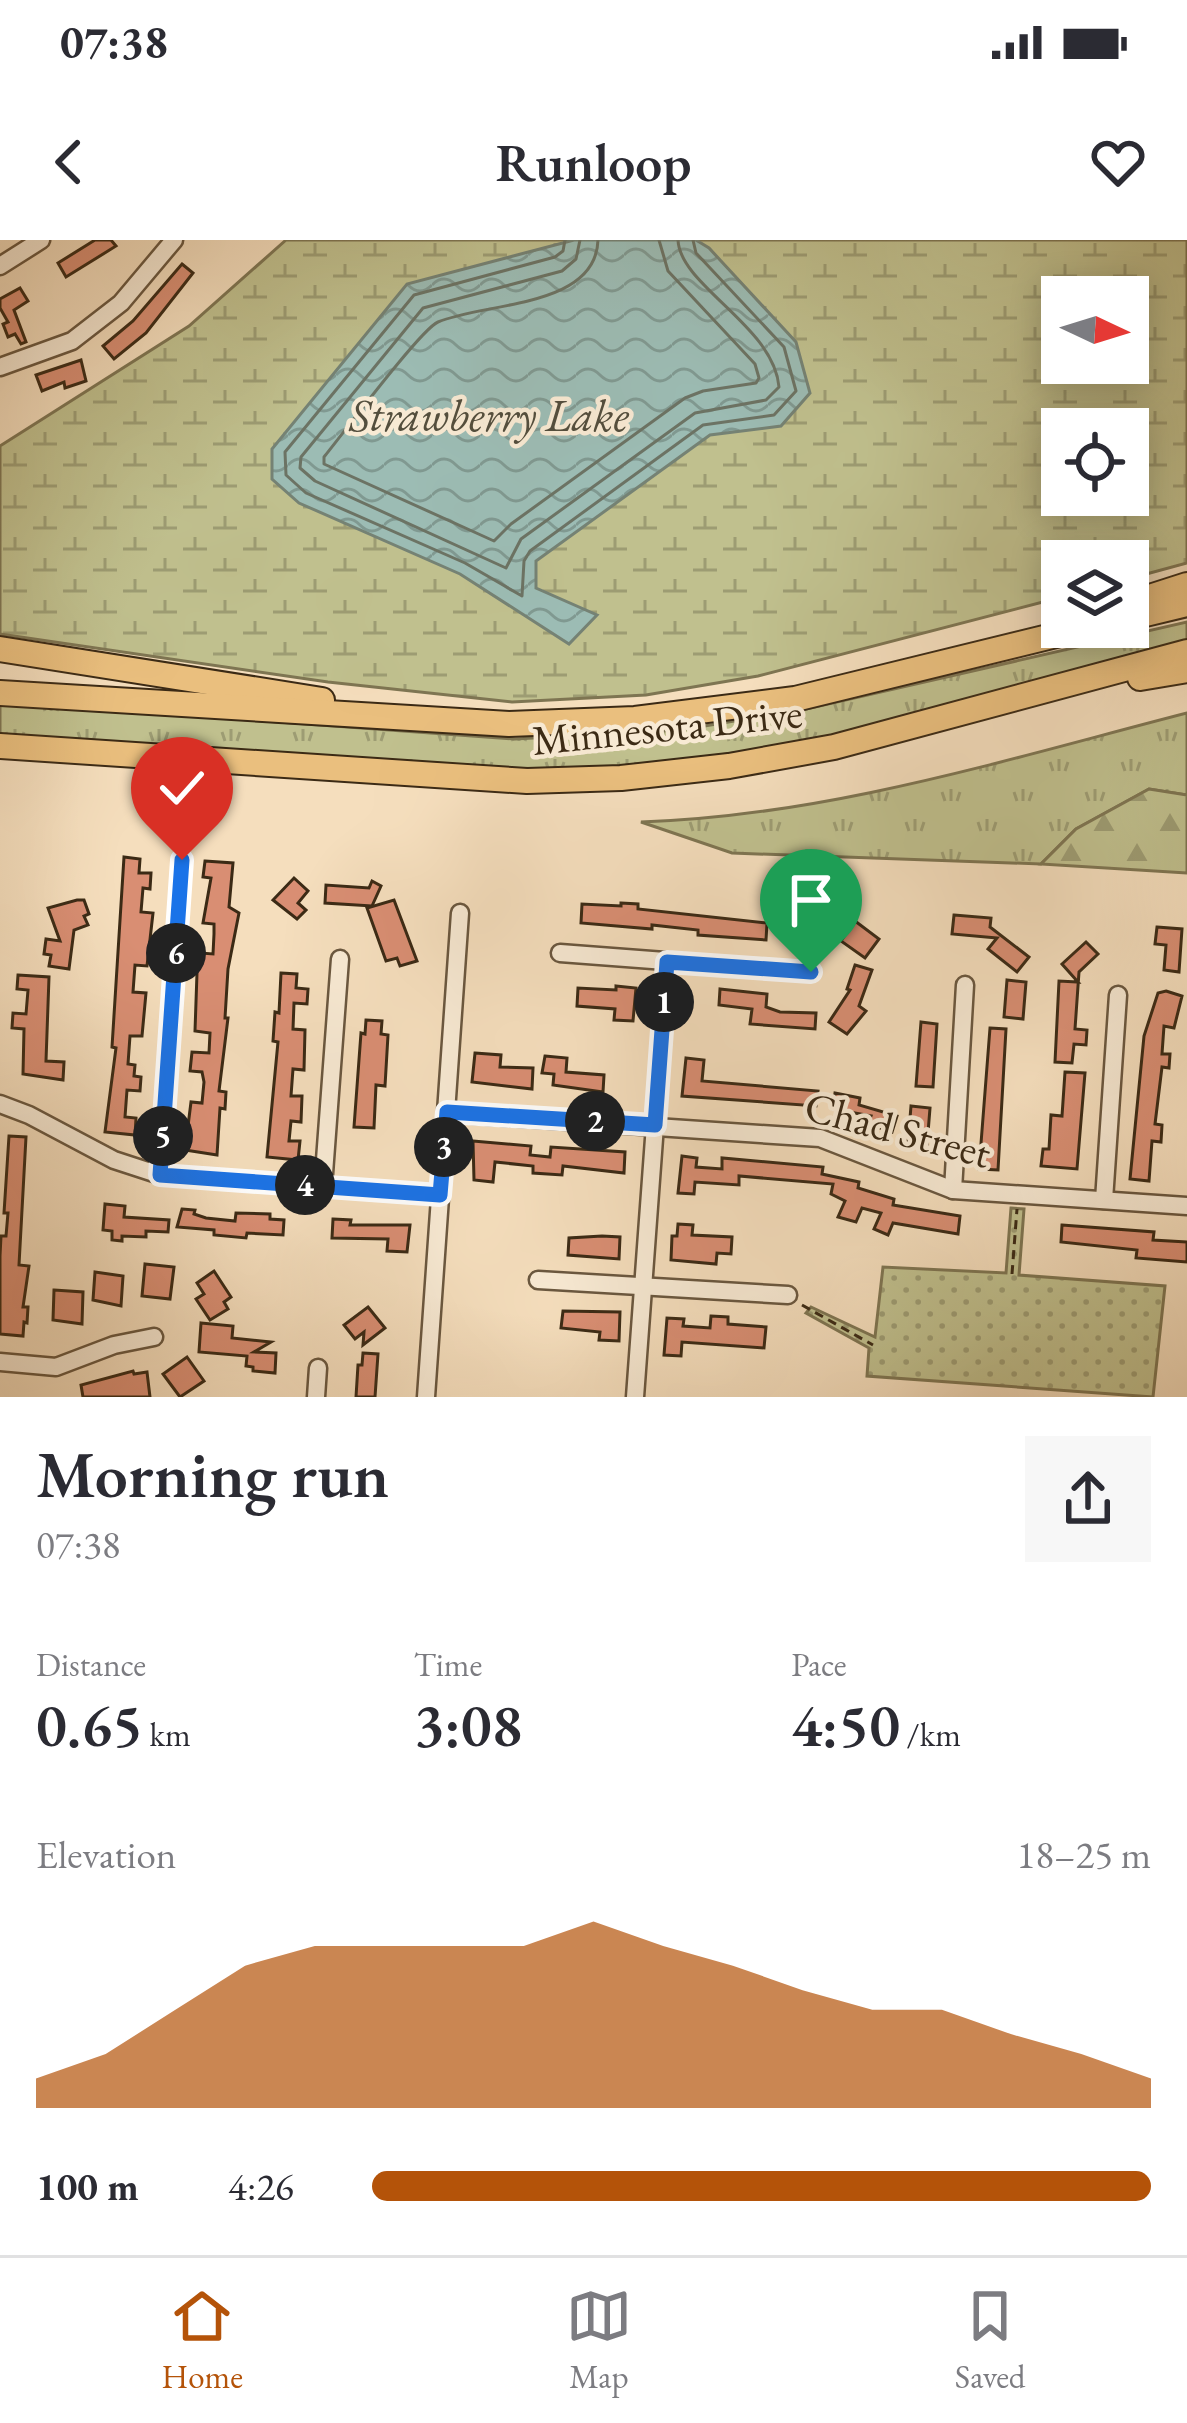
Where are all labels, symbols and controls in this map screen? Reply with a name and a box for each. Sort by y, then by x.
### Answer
text: 07:38 [60,13,168,71]
text: Runloop [496,127,691,197]
icon: back [36,129,102,195]
icon: heart [1085,129,1151,195]
north arrow [1041,276,1149,384]
map controls [1041,276,1149,648]
water label: Strawberry Lake [348,386,629,444]
button: locate [1041,408,1149,516]
button: layers [1041,540,1149,648]
street label: Minnesota Drive [529,685,805,768]
pin [131,737,233,860]
icon: check [149,755,215,821]
pin [760,849,862,972]
icon: arrive [778,867,844,933]
pin: 6 [146,923,206,983]
text: 6 [167,931,185,974]
pin: 1 [634,972,694,1032]
text: 1 [655,980,673,1023]
street label: Chad Street [799,1078,997,1181]
pin: 2 [565,1091,625,1151]
text: 2 [586,1099,604,1142]
pin: 5 [133,1106,193,1166]
text: 5 [154,1114,172,1157]
pin: 3 [414,1117,474,1177]
text: 3 [435,1125,453,1168]
pin: 4 [275,1155,335,1215]
text: 4 [296,1163,314,1206]
text: Morning run [36,1431,389,1517]
button: share [1025,1436,1151,1562]
text: 07:38 [36,1519,121,1570]
text: Distance [36,1643,146,1686]
text: Time [414,1643,482,1686]
text: Pace [791,1643,847,1686]
text: 0.65 [36,1686,143,1764]
text: 3:08 [414,1686,522,1764]
text: 4:50 [791,1686,900,1764]
text: km [143,1713,191,1756]
text: /km [900,1713,961,1756]
text: Elevation [36,1829,176,1880]
text: 18–25 m [1017,1829,1151,1880]
text: 100 m [36,2161,139,2212]
text: 4:26 [228,2161,294,2212]
tab: Home [161,2283,243,2398]
tab: Map [566,2283,632,2398]
tab: Saved [955,2283,1026,2398]

